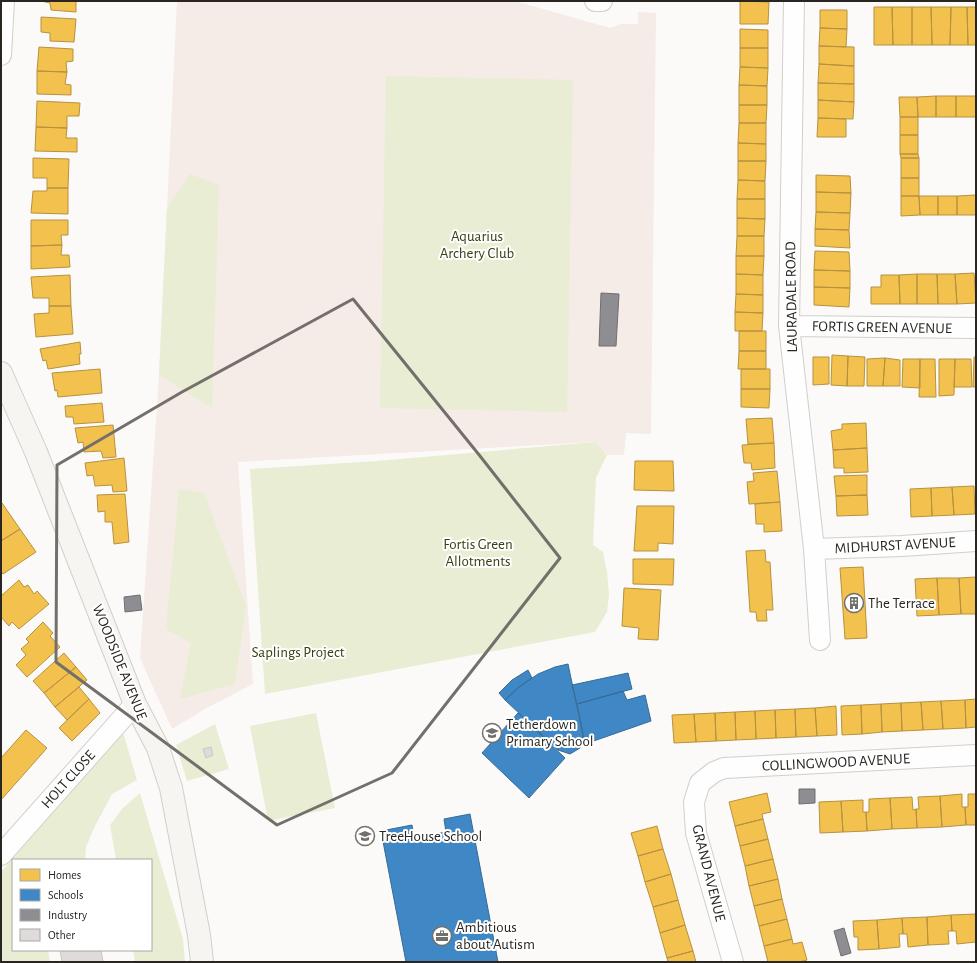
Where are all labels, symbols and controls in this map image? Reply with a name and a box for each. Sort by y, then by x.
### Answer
park label: Aquarius Archery Club [440,229,515,261]
street label: LAURADALE ROAD [783,241,800,353]
street label: FORTIS GREEN AVENUE [812,319,952,336]
street label: MIDHURST AVENUE [834,535,956,556]
park label: Fortis Green Allotments [443,537,513,569]
building icon: The Terrace [843,592,865,614]
place label: The Terrace [868,596,935,611]
street label: WOODSIDE AVENUE [89,602,150,722]
park label: Saplings Project [252,645,345,660]
place label: Tetherdown Primary School [506,717,594,749]
school or university icon: Tetherdown Primary School [481,722,503,744]
street label: HOLT CLOSE [39,747,98,811]
street label: COLLINGWOOD AVENUE [762,751,910,774]
street label: GRAND AVENUE [689,823,728,923]
school or university icon: TreeHouse School [354,825,376,847]
place label: TreeHouse School [379,829,482,844]
legend [12,859,152,951]
text: Homes [48,869,81,881]
text: Schools [48,889,83,901]
text: Industry [48,909,87,922]
place label: Ambitious about Autism [456,920,535,952]
office icon: Ambitious about Autism [431,925,453,947]
text: Other [48,929,75,941]

